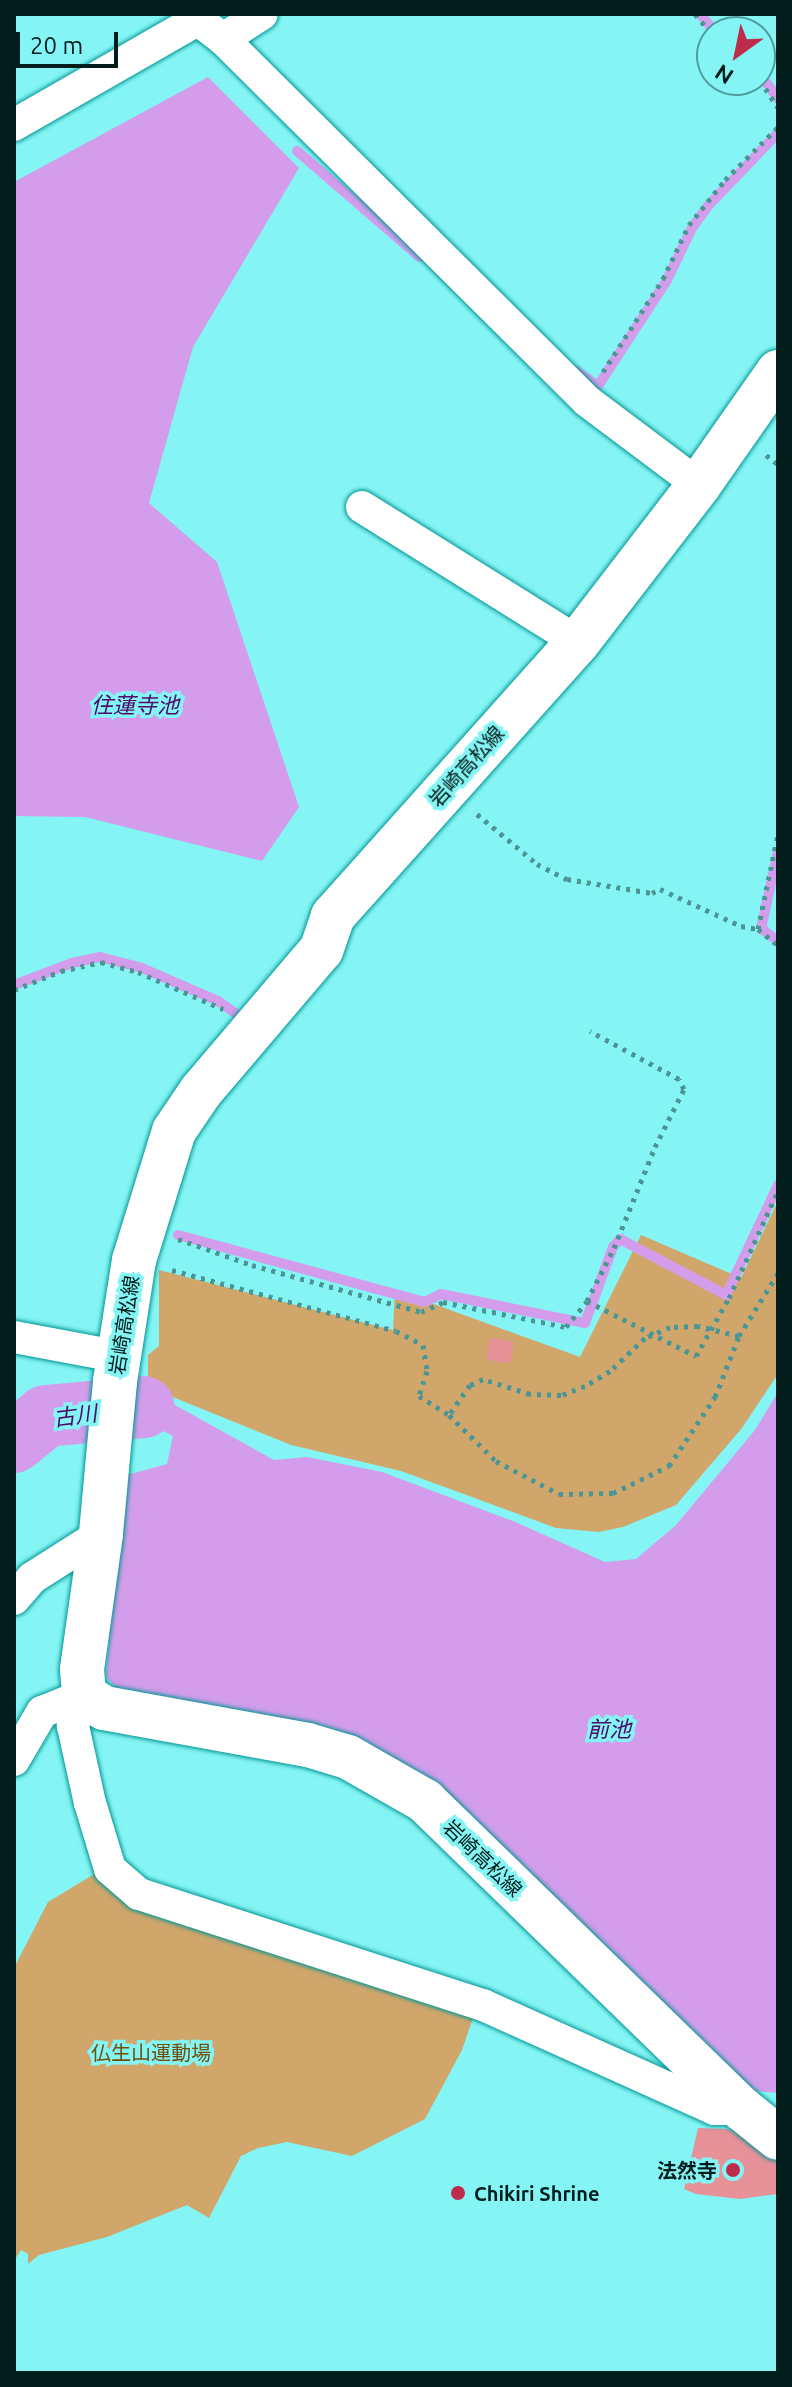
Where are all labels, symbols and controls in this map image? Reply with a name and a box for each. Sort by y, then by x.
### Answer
scale bar [20,16,122,66]
north arrow [696,16,776,96]
text: 20 m [30,32,83,59]
text: N [710,60,737,90]
water label: 住蓮寺池 [91,692,179,718]
street label: 岩崎高松線 [424,721,508,811]
street label: 岩崎高松線 [104,1274,144,1376]
water label: 古川 [52,1399,98,1431]
water label: 前池 [587,1716,631,1742]
street label: 岩崎高松線 [439,1815,527,1901]
park label: 仏生山運動場 [91,2040,211,2064]
place label: 法然寺 [657,2158,717,2182]
marker: 法然寺 [724,2161,742,2179]
place label: Chikiri Shrine [474,2181,599,2205]
marker: Chikiri Shrine [449,2184,467,2202]

